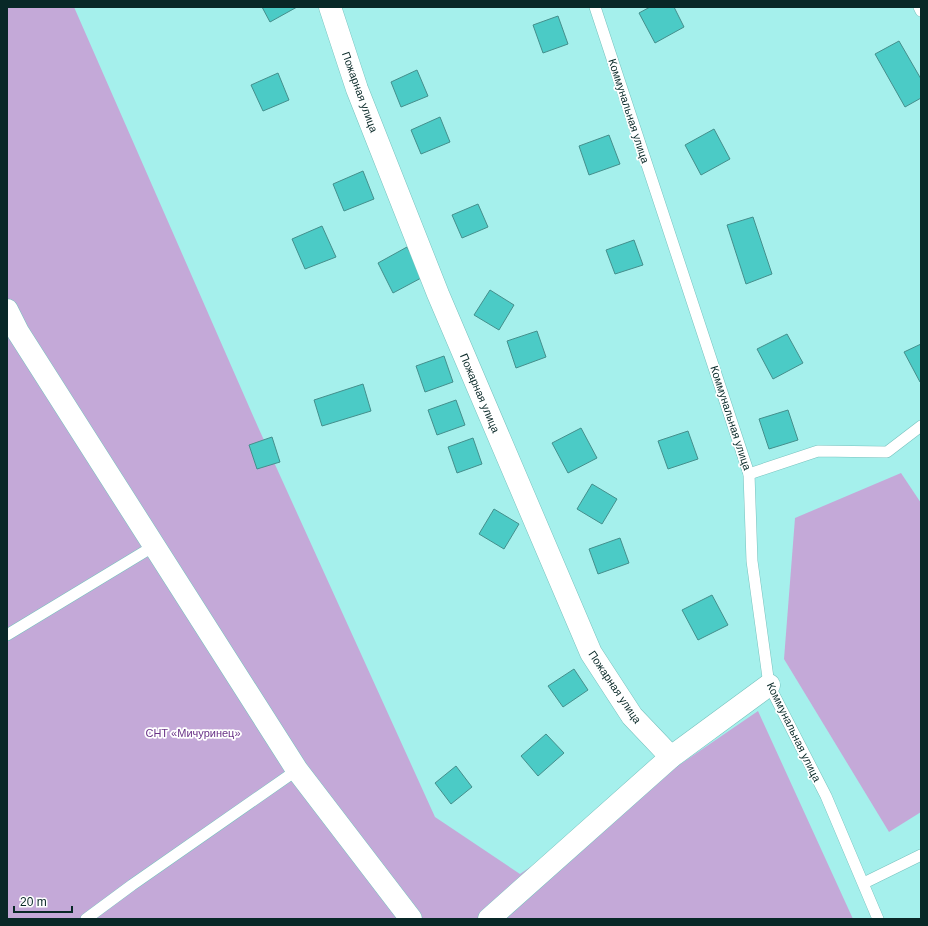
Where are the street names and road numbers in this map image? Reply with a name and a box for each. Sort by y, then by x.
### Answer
street label: Пожарная улица [340,50,380,135]
street label: Коммунальная улица [606,57,652,166]
street label: Пожарная улица [458,352,502,435]
street label: Коммунальная улица [708,364,754,473]
street label: Пожарная улица [586,648,644,726]
street label: Коммунальная улица [765,680,824,784]

